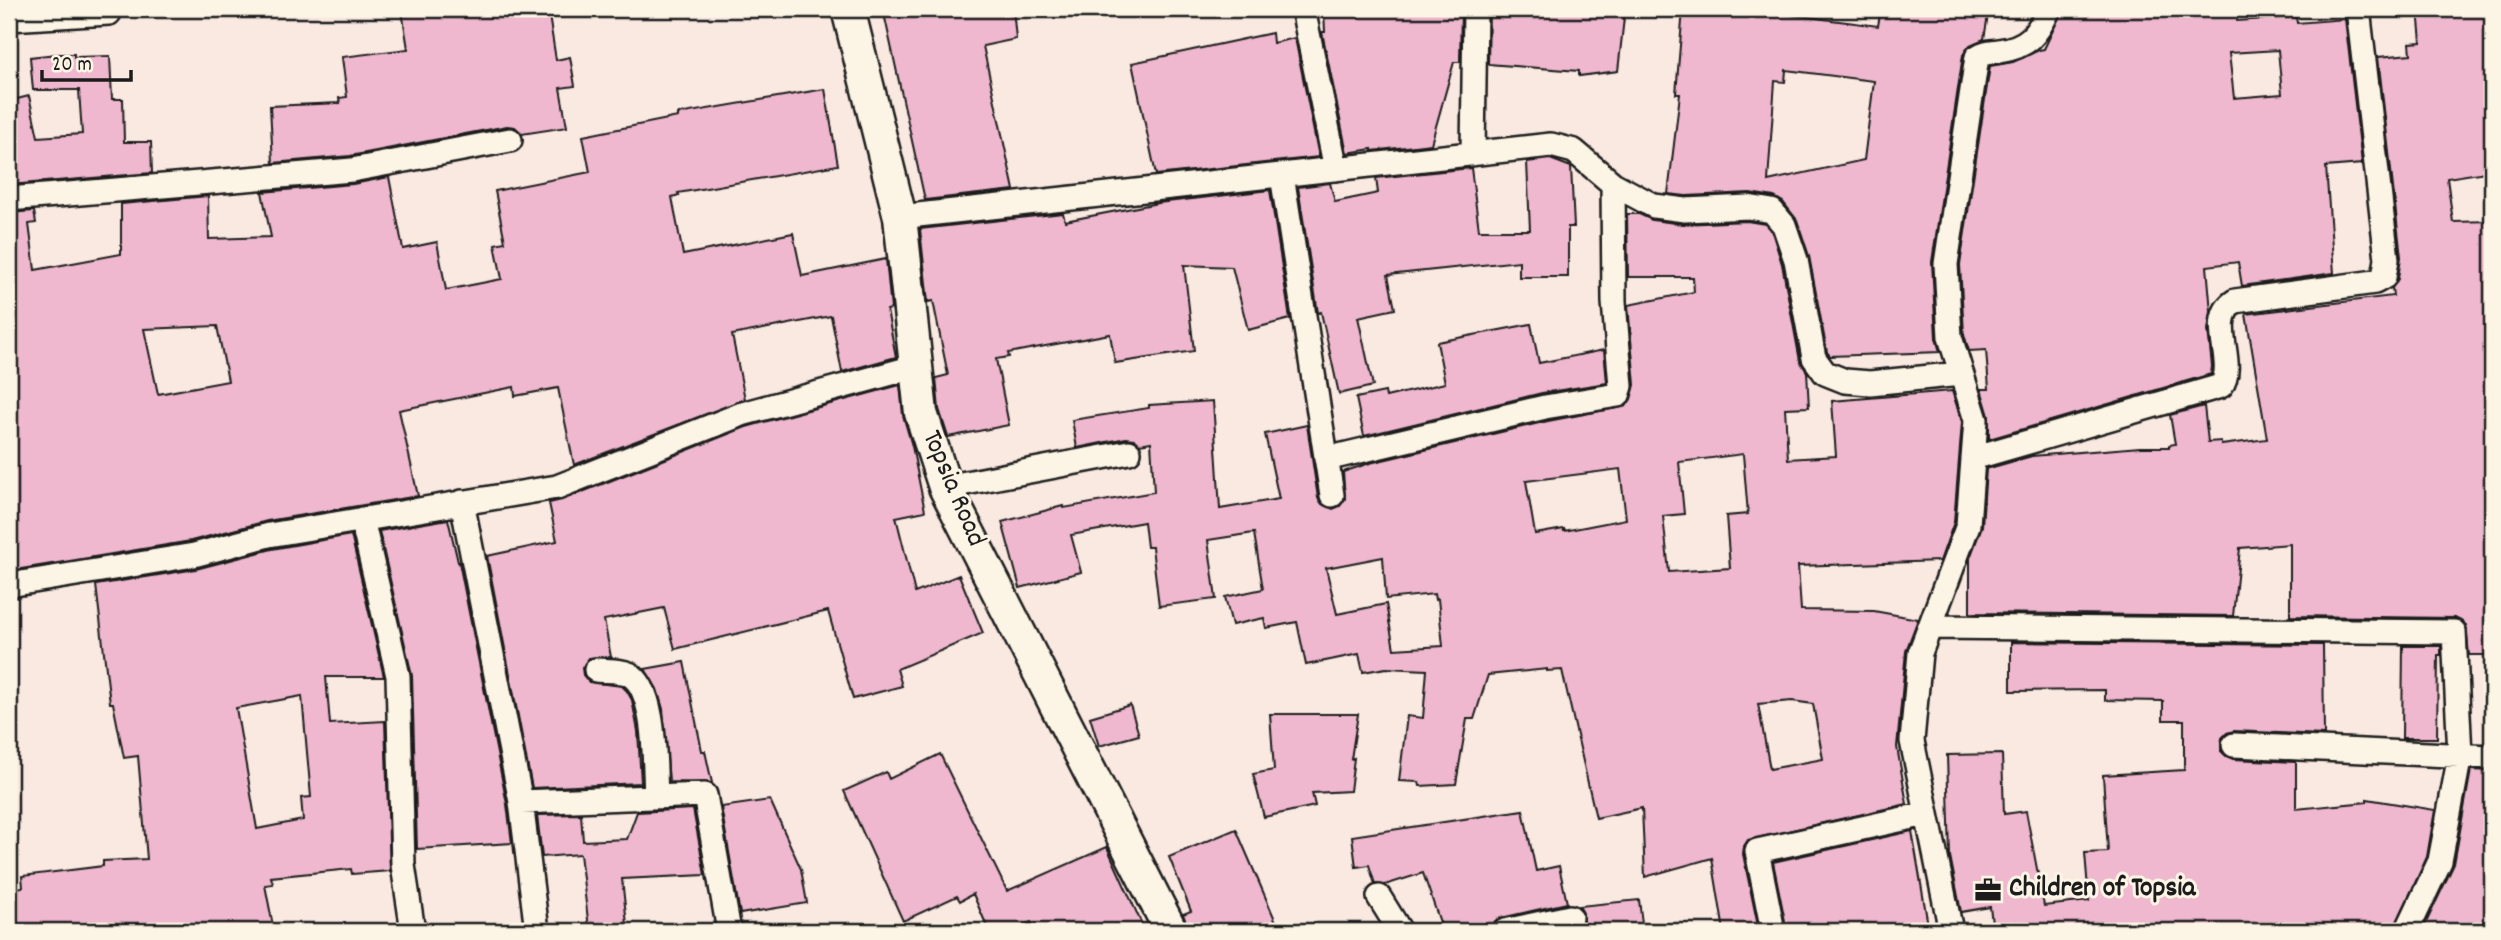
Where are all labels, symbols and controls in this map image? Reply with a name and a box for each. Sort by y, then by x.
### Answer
scale bar [42,38,131,82]
text: 20 m [52,51,92,81]
street label: Topsia Road [910,425,994,553]
place label: Children of Topsia [2009,870,2196,910]
office icon: Children of Topsia [1973,875,2003,905]

